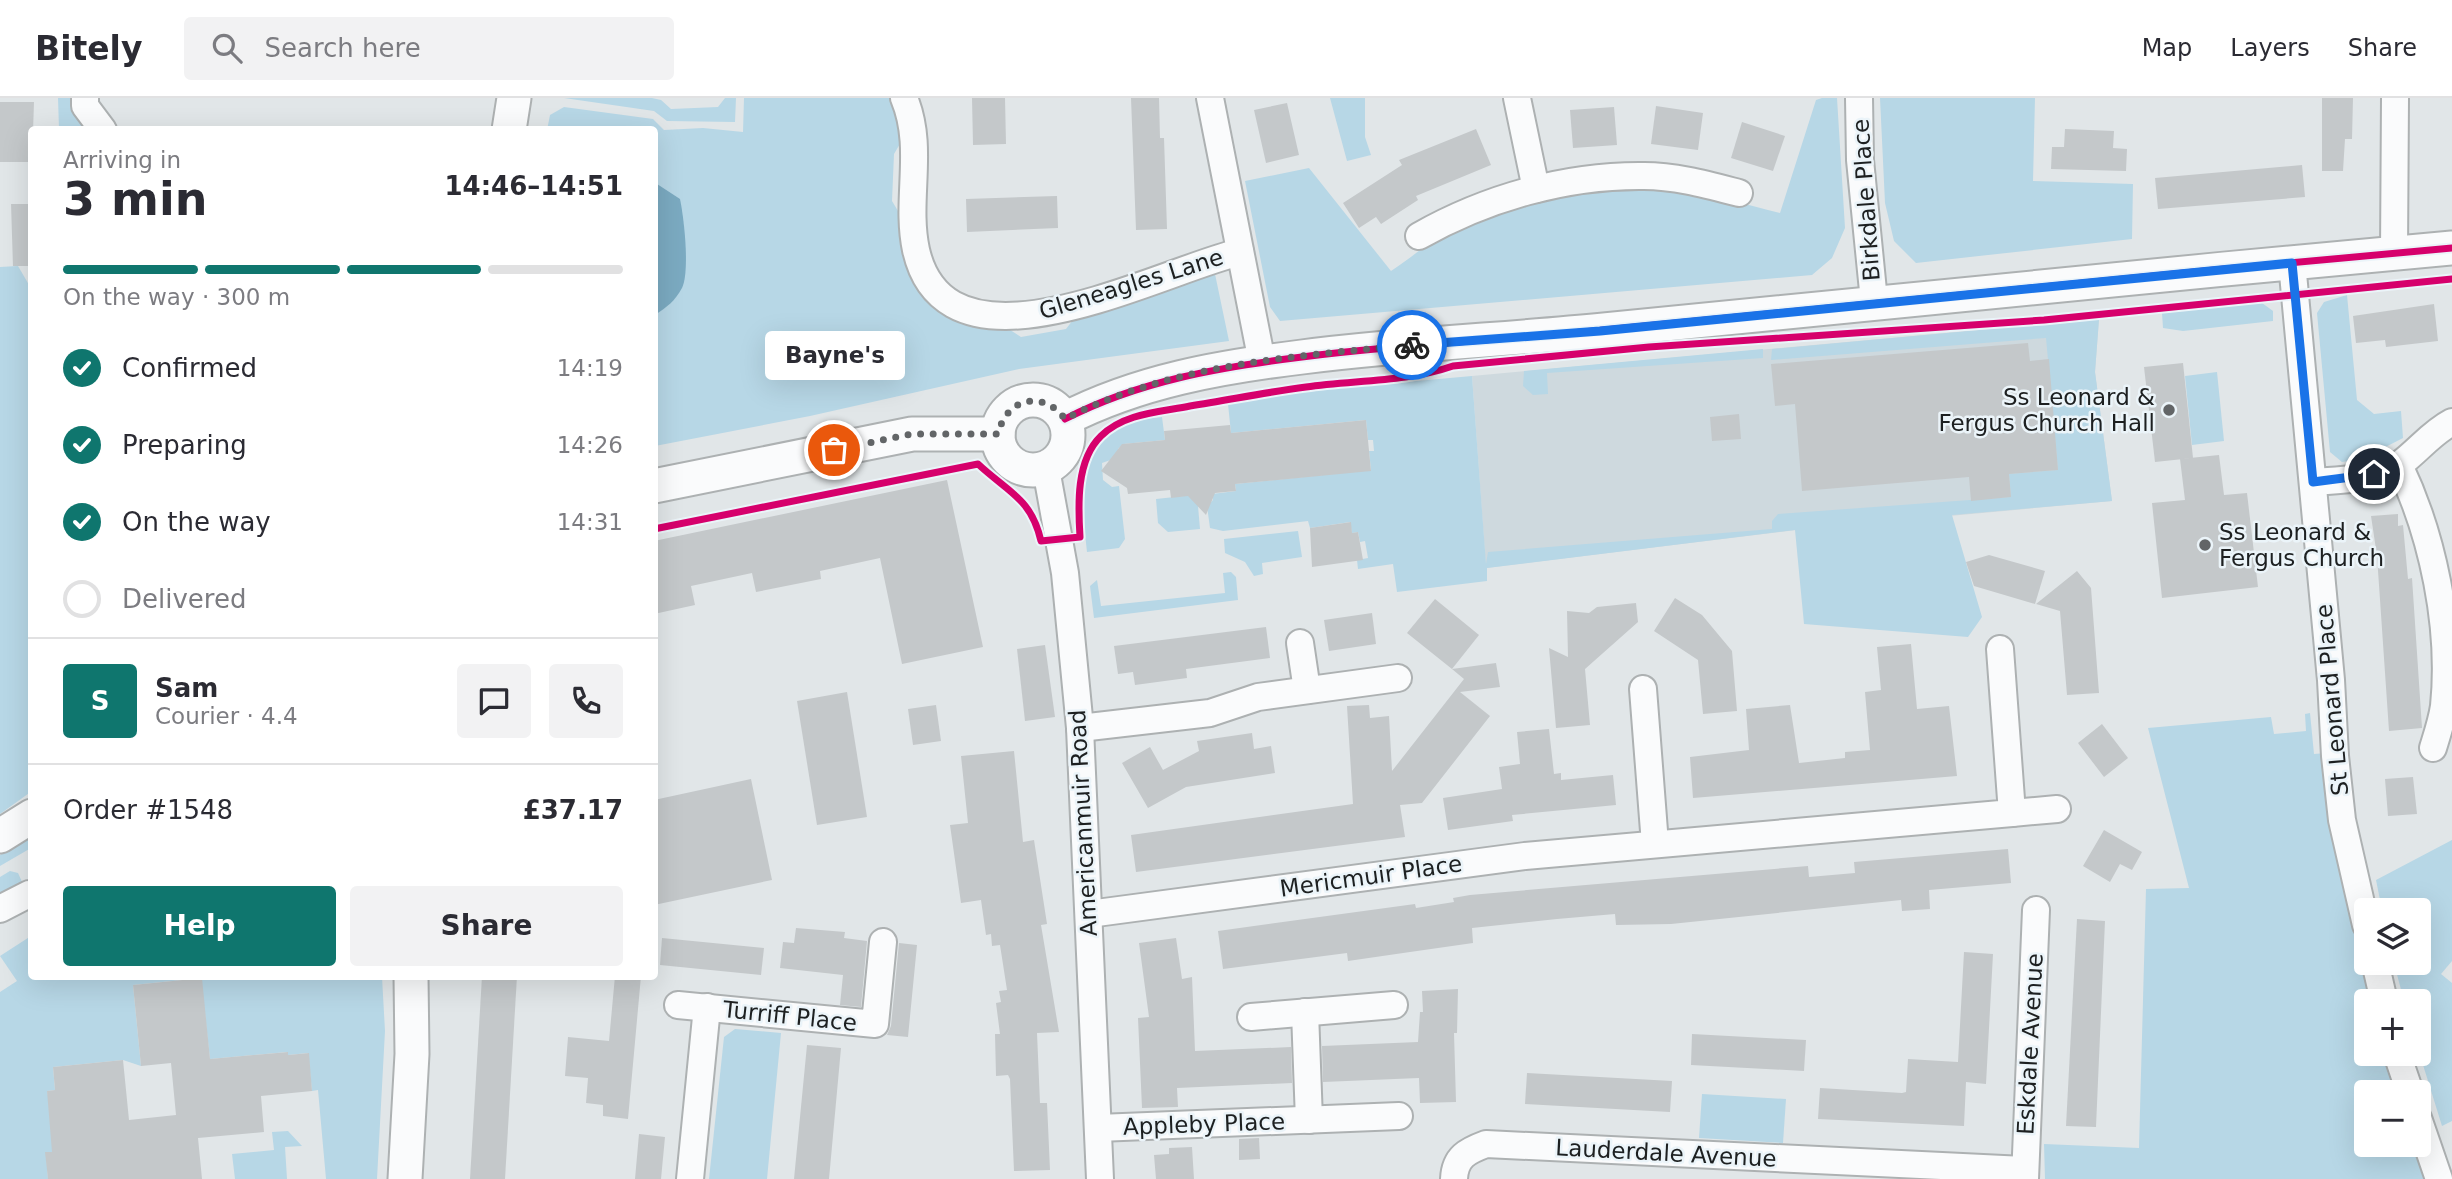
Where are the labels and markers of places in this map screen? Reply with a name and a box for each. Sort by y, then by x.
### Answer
callout: Bayne's [764,331,904,380]
place label: Ss Leonard & Fergus Church Hall [1938,384,2155,436]
marker: Ss Leonard & Fergus Church Hall [2161,402,2177,418]
pin [804,420,864,480]
pin [2344,444,2404,504]
place label: Ss Leonard & Fergus Church [2219,519,2384,571]
marker: Ss Leonard & Fergus Church [2197,537,2213,553]

